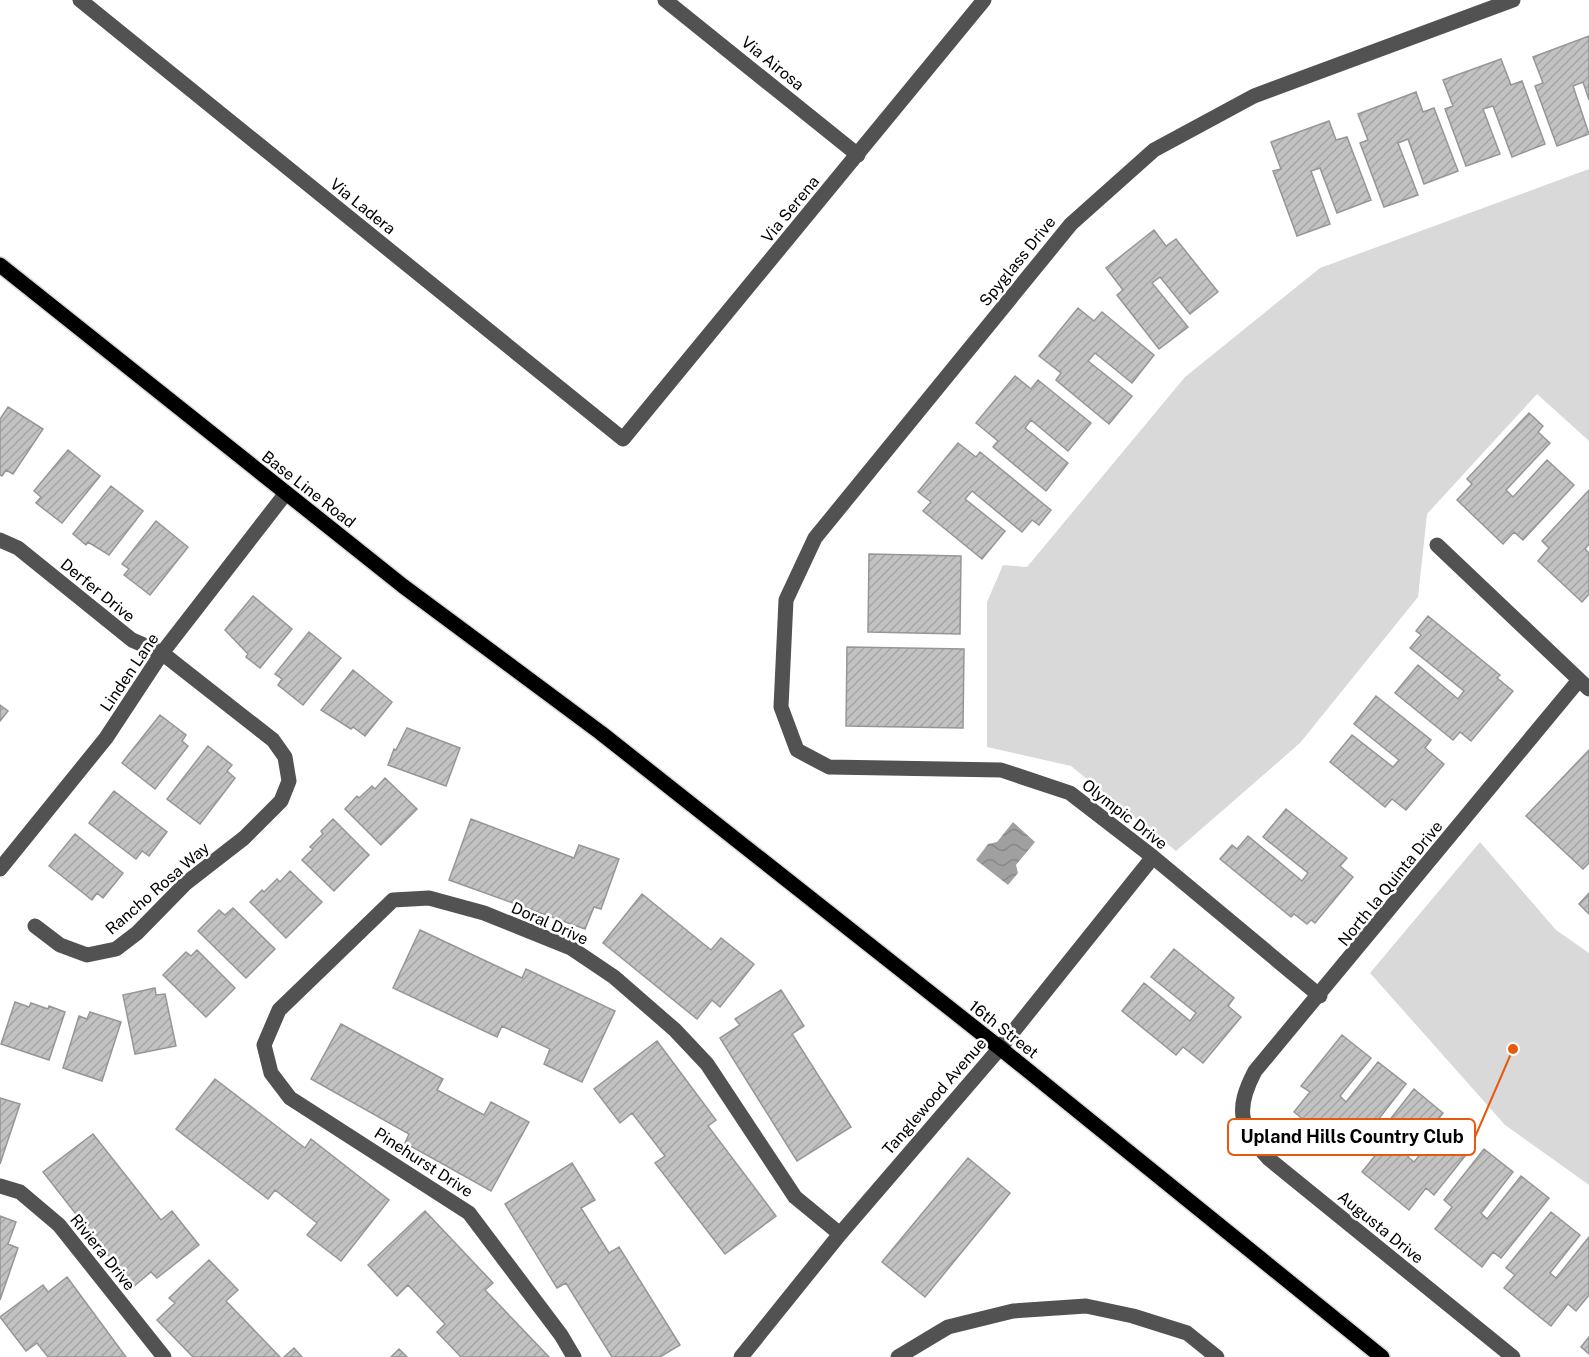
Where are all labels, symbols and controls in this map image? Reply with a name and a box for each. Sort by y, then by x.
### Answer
street label: Via Airosa [738,32,808,94]
street label: Via Serena [758,172,823,247]
street label: Via Ladera [326,174,399,239]
street label: Spyglass Drive [975,213,1059,310]
street label: Base Line Road [258,447,359,532]
street label: Derfer Drive [57,555,139,626]
street label: Linden Lane [96,629,163,715]
street label: Olympic Drive [1078,775,1171,854]
street label: North la Quinta Drive [1334,817,1447,950]
street label: Rancho Rosa Way [102,838,213,939]
street label: Doral Drive [508,898,591,949]
street label: 16th Street [965,996,1042,1062]
street label: Tanglewood Avenue [878,1034,990,1159]
callout: Upland Hills Country Club [1228,1119,1475,1155]
street label: Pinehurst Drive [371,1123,477,1201]
text: Upland Hills Country Club [1240,1126,1464,1147]
street label: Augusta Drive [1334,1187,1427,1268]
street label: Riviera Drive [66,1210,139,1294]

